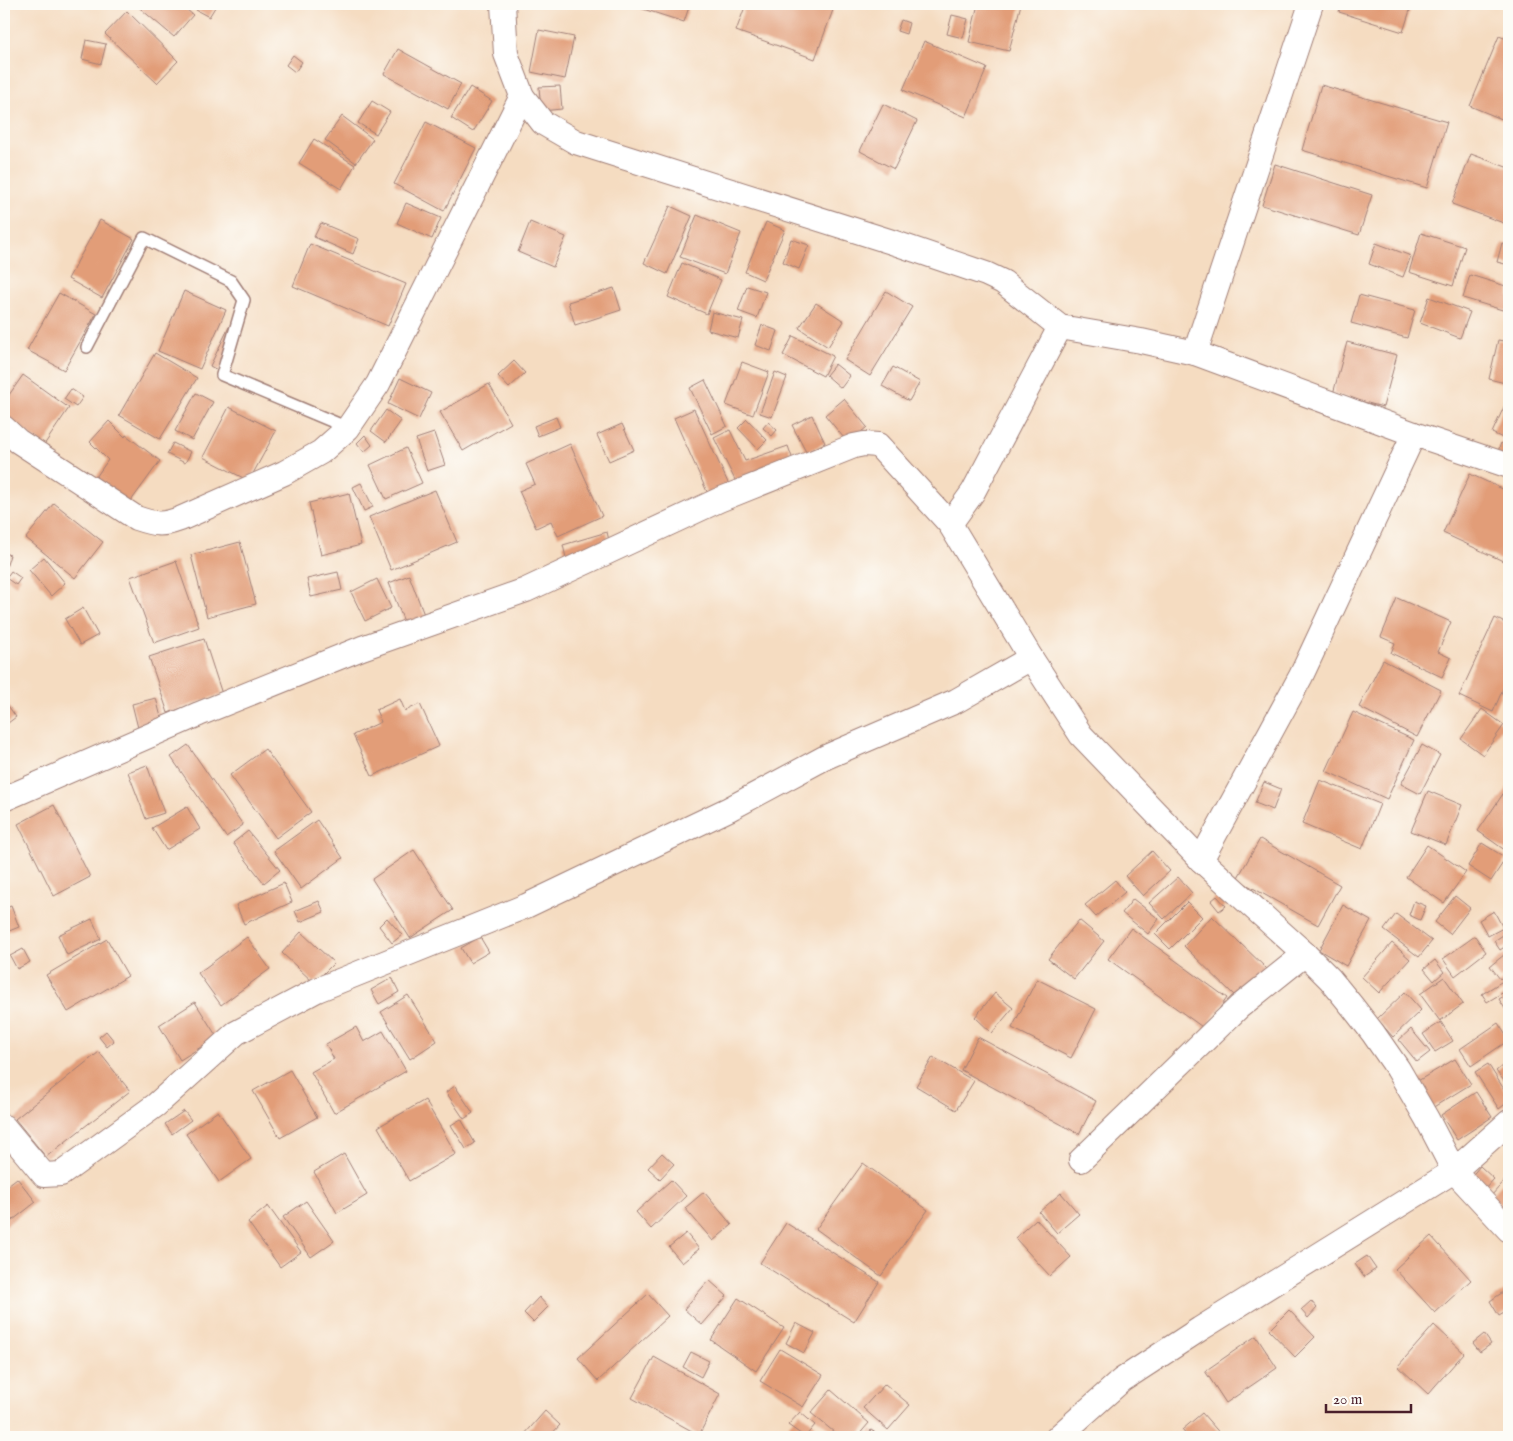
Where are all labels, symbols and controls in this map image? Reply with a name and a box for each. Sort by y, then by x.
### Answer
scale bar [1326,1381,1410,1413]
text: 20 m [1333,1390,1363,1409]

